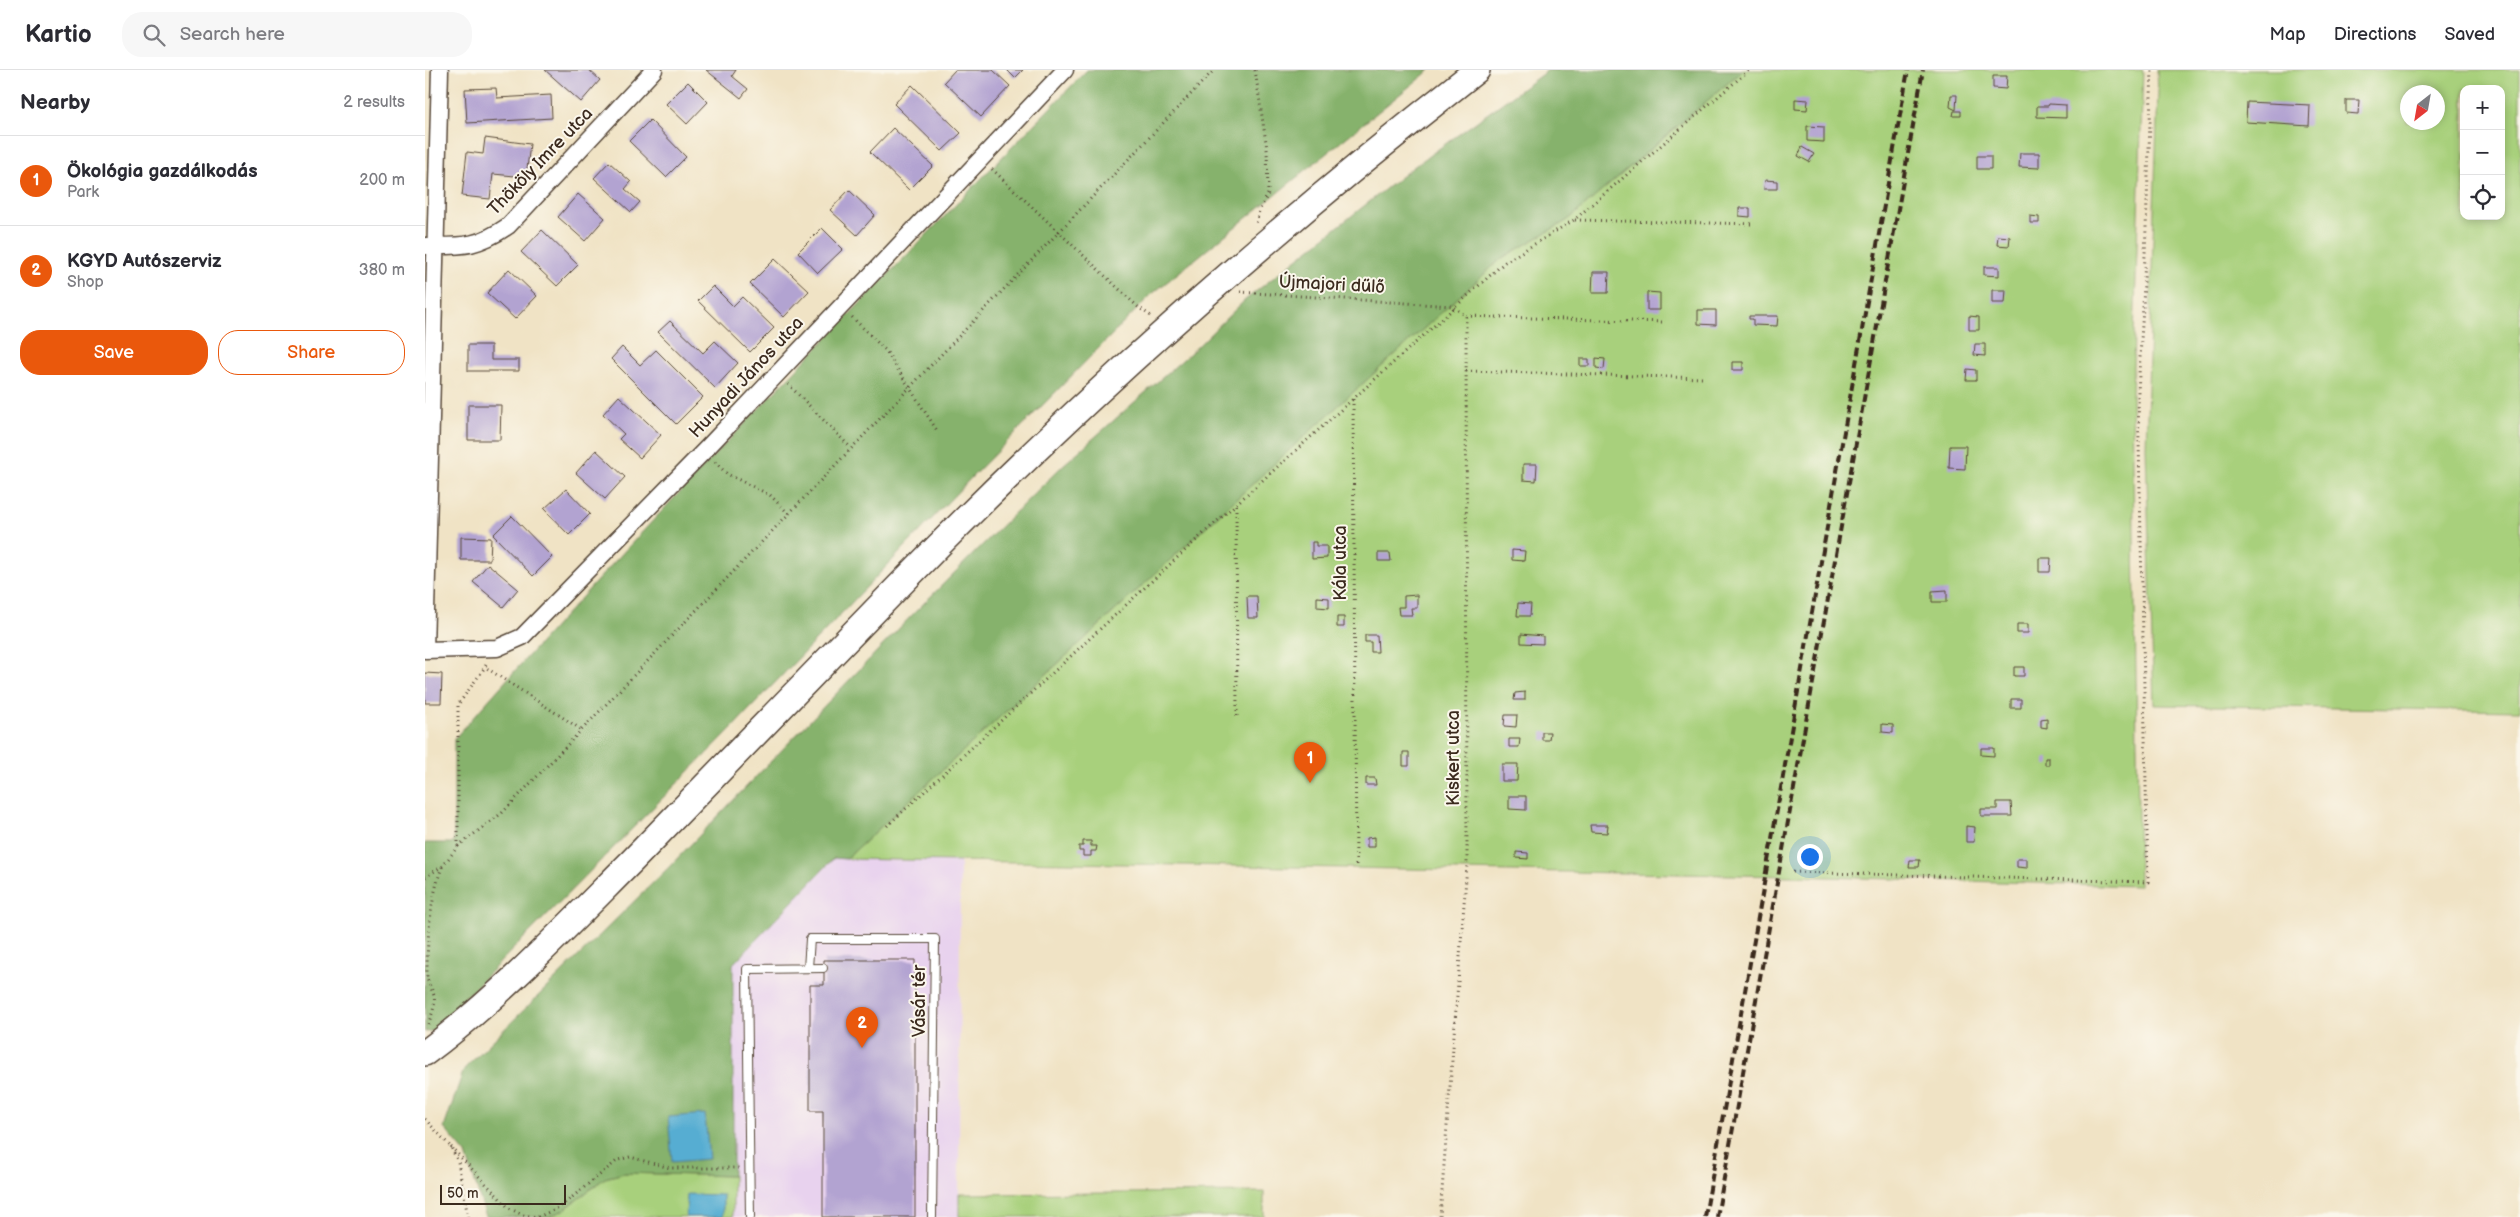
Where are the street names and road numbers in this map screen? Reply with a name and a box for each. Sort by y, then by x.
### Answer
street label: Thököly Imre utca [484,103,597,220]
street label: Újmajori dűlő [1278,269,1386,298]
street label: Hunyadi János utca [685,312,808,442]
street label: Kála utca [1330,525,1351,601]
street label: Kiskert utca [1443,710,1464,806]
street label: Vásár tér [909,964,930,1037]

